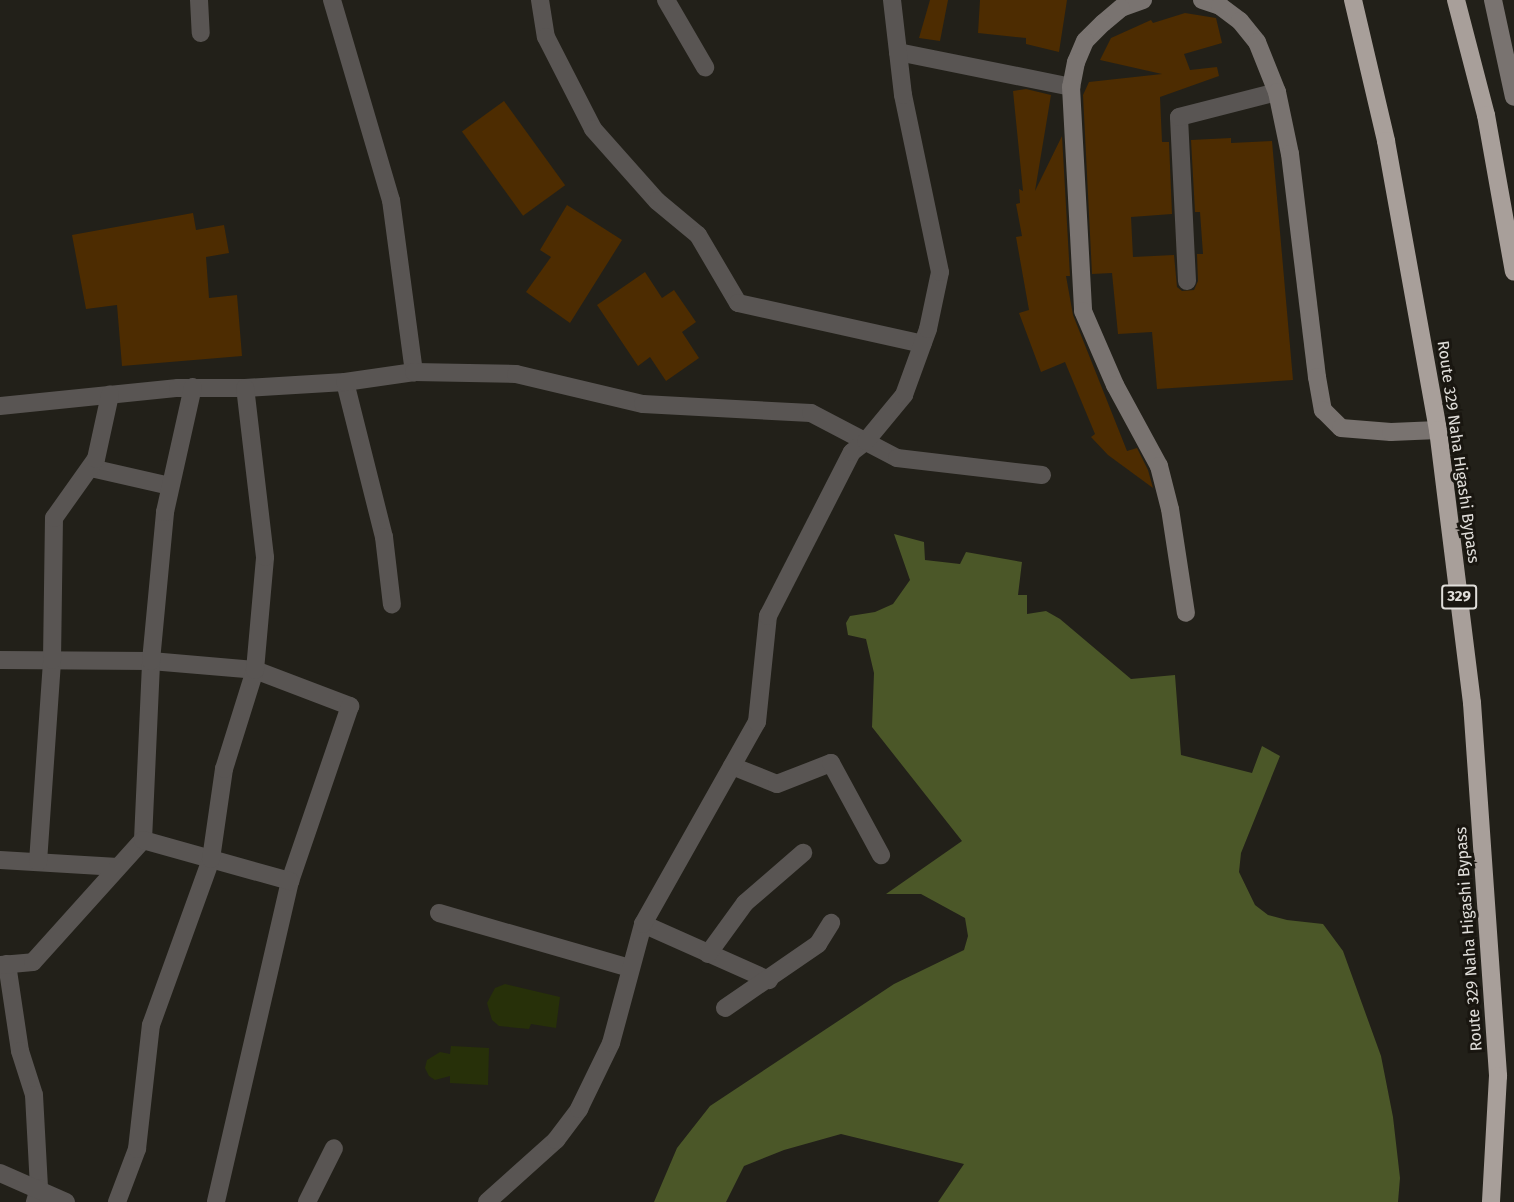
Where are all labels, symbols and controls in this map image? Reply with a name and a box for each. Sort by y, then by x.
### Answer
street label: Route 329 Naha Higashi Bypass [1433,339,1483,565]
road number: 329 [1441,585,1477,609]
street label: Route 329 Naha Higashi Bypass [1452,826,1486,1052]

